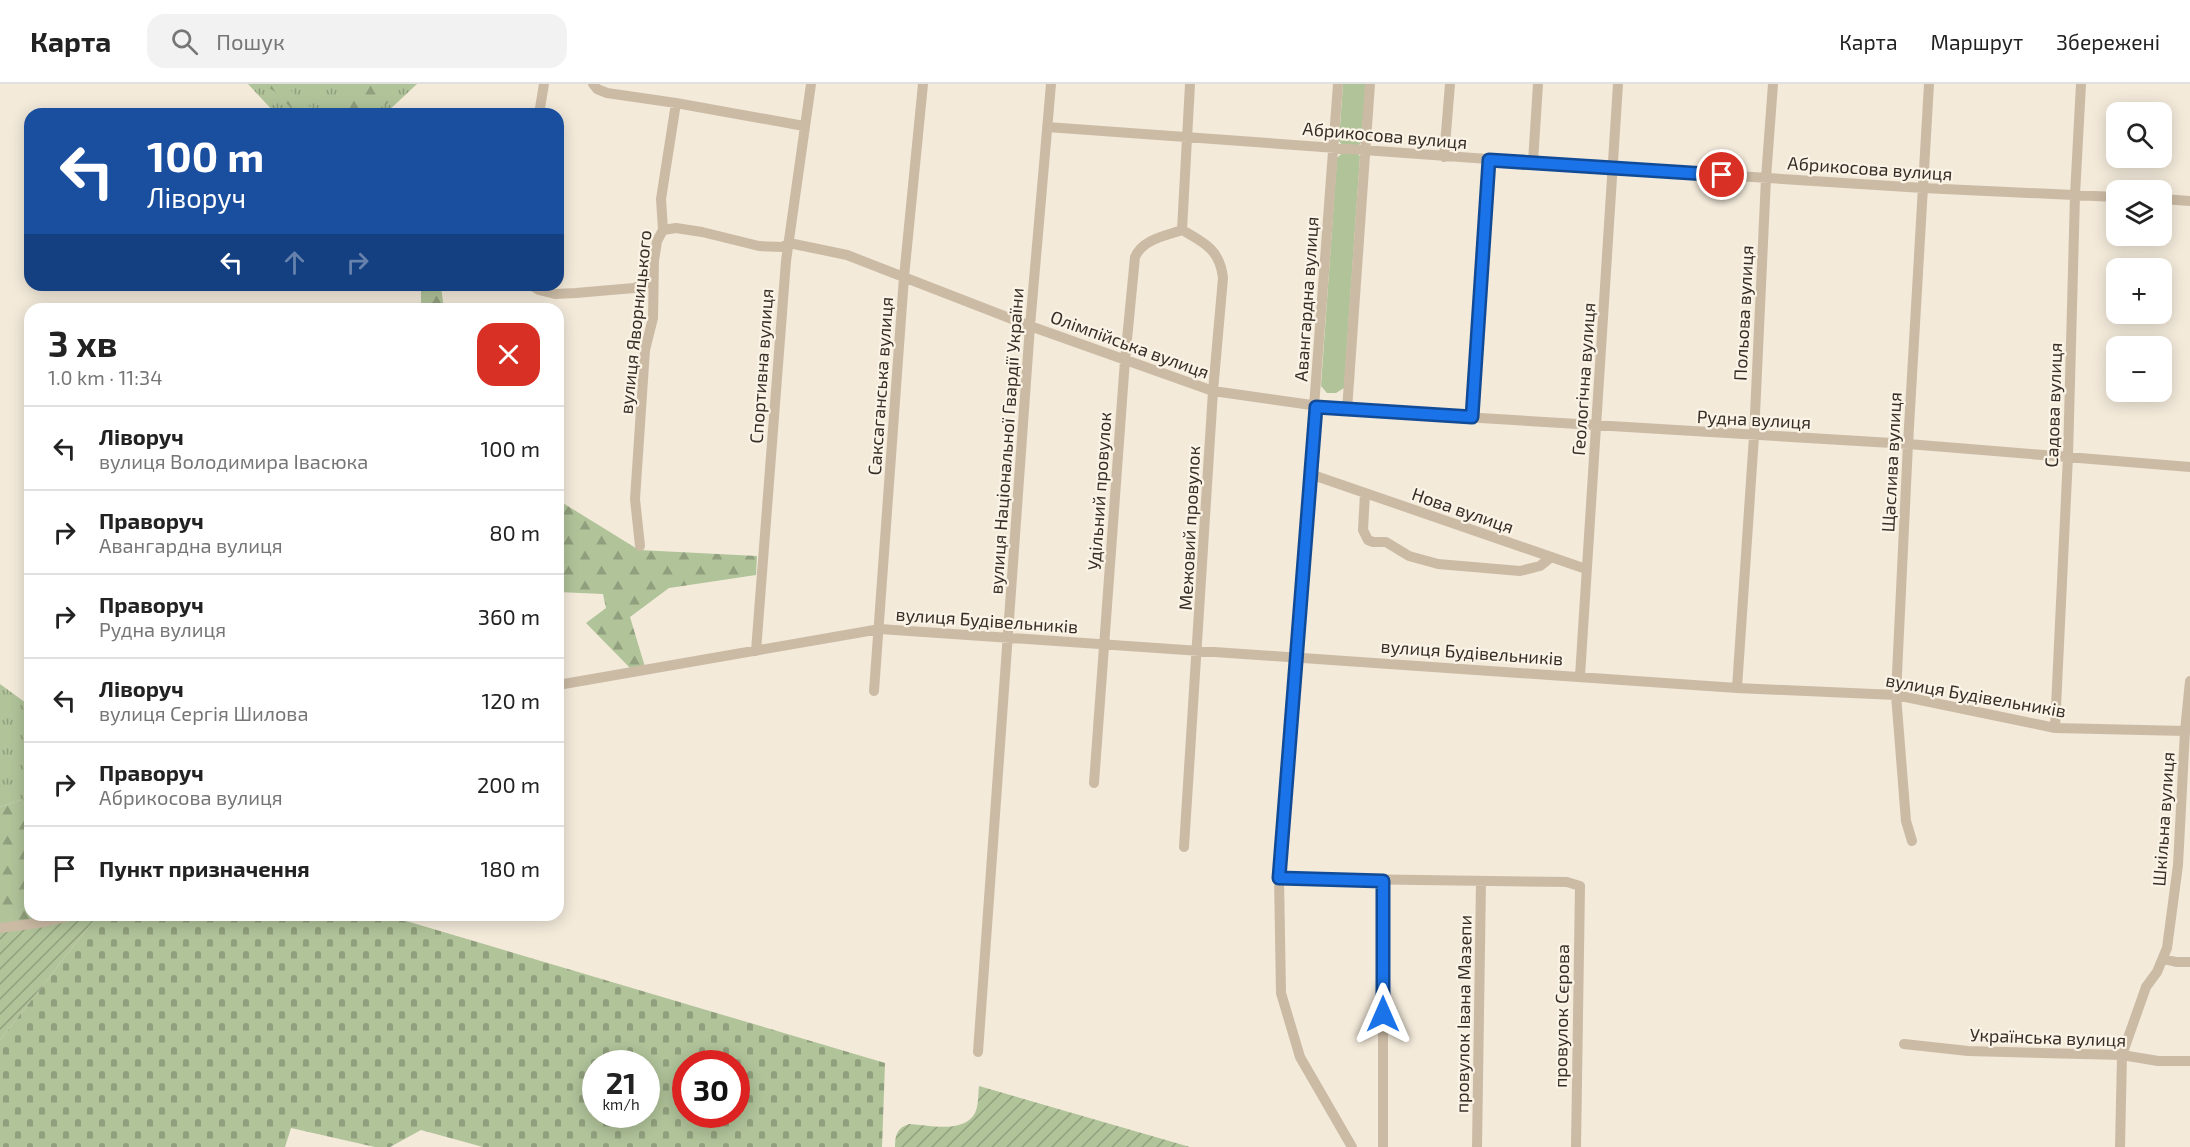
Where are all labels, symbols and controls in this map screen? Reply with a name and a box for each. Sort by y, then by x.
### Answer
search box [147,14,567,68]
text: Карта [30,24,111,58]
icon: search [168,25,201,58]
text: Пошук [216,28,285,54]
text: Карта [1839,29,1898,54]
text: Маршрут [1931,29,2023,54]
text: Збережені [2056,29,2160,54]
map controls [2106,102,2172,402]
button: search [2106,102,2172,168]
street label: Абрикосова вулиця [1302,117,1468,153]
text: 100 m [147,130,264,180]
icon: left [48,132,126,210]
pin [1696,149,1747,200]
street label: Абрикосова вулиця [1787,151,1953,185]
icon: arrive [1705,158,1738,191]
button: layers [2106,180,2172,246]
text: Ліворуч [147,181,246,213]
street label: Авангардна вулиця [1289,216,1323,382]
street label: вулиця Яворницького [614,229,656,415]
street label: Польова вулиця [1728,245,1758,381]
icon: left [215,246,248,279]
icon: ahead [278,246,311,279]
icon: right [341,246,374,279]
button: + [2106,258,2172,324]
street label: вулиця Національної Гвардії України [984,287,1028,595]
street label: Спортивна вулиця [745,288,777,444]
street label: Саксаганська вулиця [863,296,897,476]
street label: Геологічна вулиця [1567,302,1599,456]
street label: Олімпійська вулиця [1048,305,1212,383]
text: 3 хв [48,321,117,364]
button: close [477,323,540,386]
button: − [2106,336,2172,402]
street label: Садова вулиця [2040,342,2066,468]
text: 1.0 km · 11:34 [48,365,162,389]
street label: Щаслива вулиця [1876,391,1906,533]
street label: Рудна вулиця [1696,405,1812,433]
street label: Удільний провулок [1082,411,1116,571]
text: Ліворуч [99,423,184,449]
icon: left [48,432,81,465]
text: 100 m [481,435,540,461]
street label: Межовий провулок [1174,445,1204,611]
text: вулиця Володимира Івасюка [99,449,368,473]
street label: Нова вулиця [1409,482,1517,538]
text: Праворуч [99,507,204,533]
icon: right [48,516,81,549]
text: 80 m [489,519,540,545]
text: Авангардна вулиця [99,533,283,557]
text: Праворуч [99,591,204,617]
icon: right [48,600,81,633]
text: 360 m [478,603,540,629]
street label: вулиця Будівельників [895,603,1079,637]
text: Рудна вулиця [99,617,226,641]
street label: вулиця Будівельників [1380,635,1564,669]
street label: вулиця Будівельників [1884,668,2068,722]
text: Ліворуч [99,675,184,701]
icon: left [48,684,81,717]
text: 120 m [481,687,540,713]
text: вулиця Сергія Шилова [99,701,308,725]
street label: Шкільна вулиця [2147,751,2179,887]
text: Праворуч [99,759,204,785]
icon: right [48,768,81,801]
text: 200 m [477,771,540,797]
text: Абрикосова вулиця [99,785,283,809]
icon: arrive [48,852,81,885]
text: Пункт призначення [99,855,310,881]
text: 180 m [480,855,540,881]
street label: провулок Івана Мазепи [1450,915,1476,1113]
street label: провулок Сєрова [1549,944,1573,1088]
position arrow [1351,982,1415,1046]
street label: Українська вулиця [1969,1023,2127,1051]
speed limit sign: 30 [672,1050,750,1128]
text: 21 [606,1064,636,1100]
text: km/h [602,1095,640,1113]

